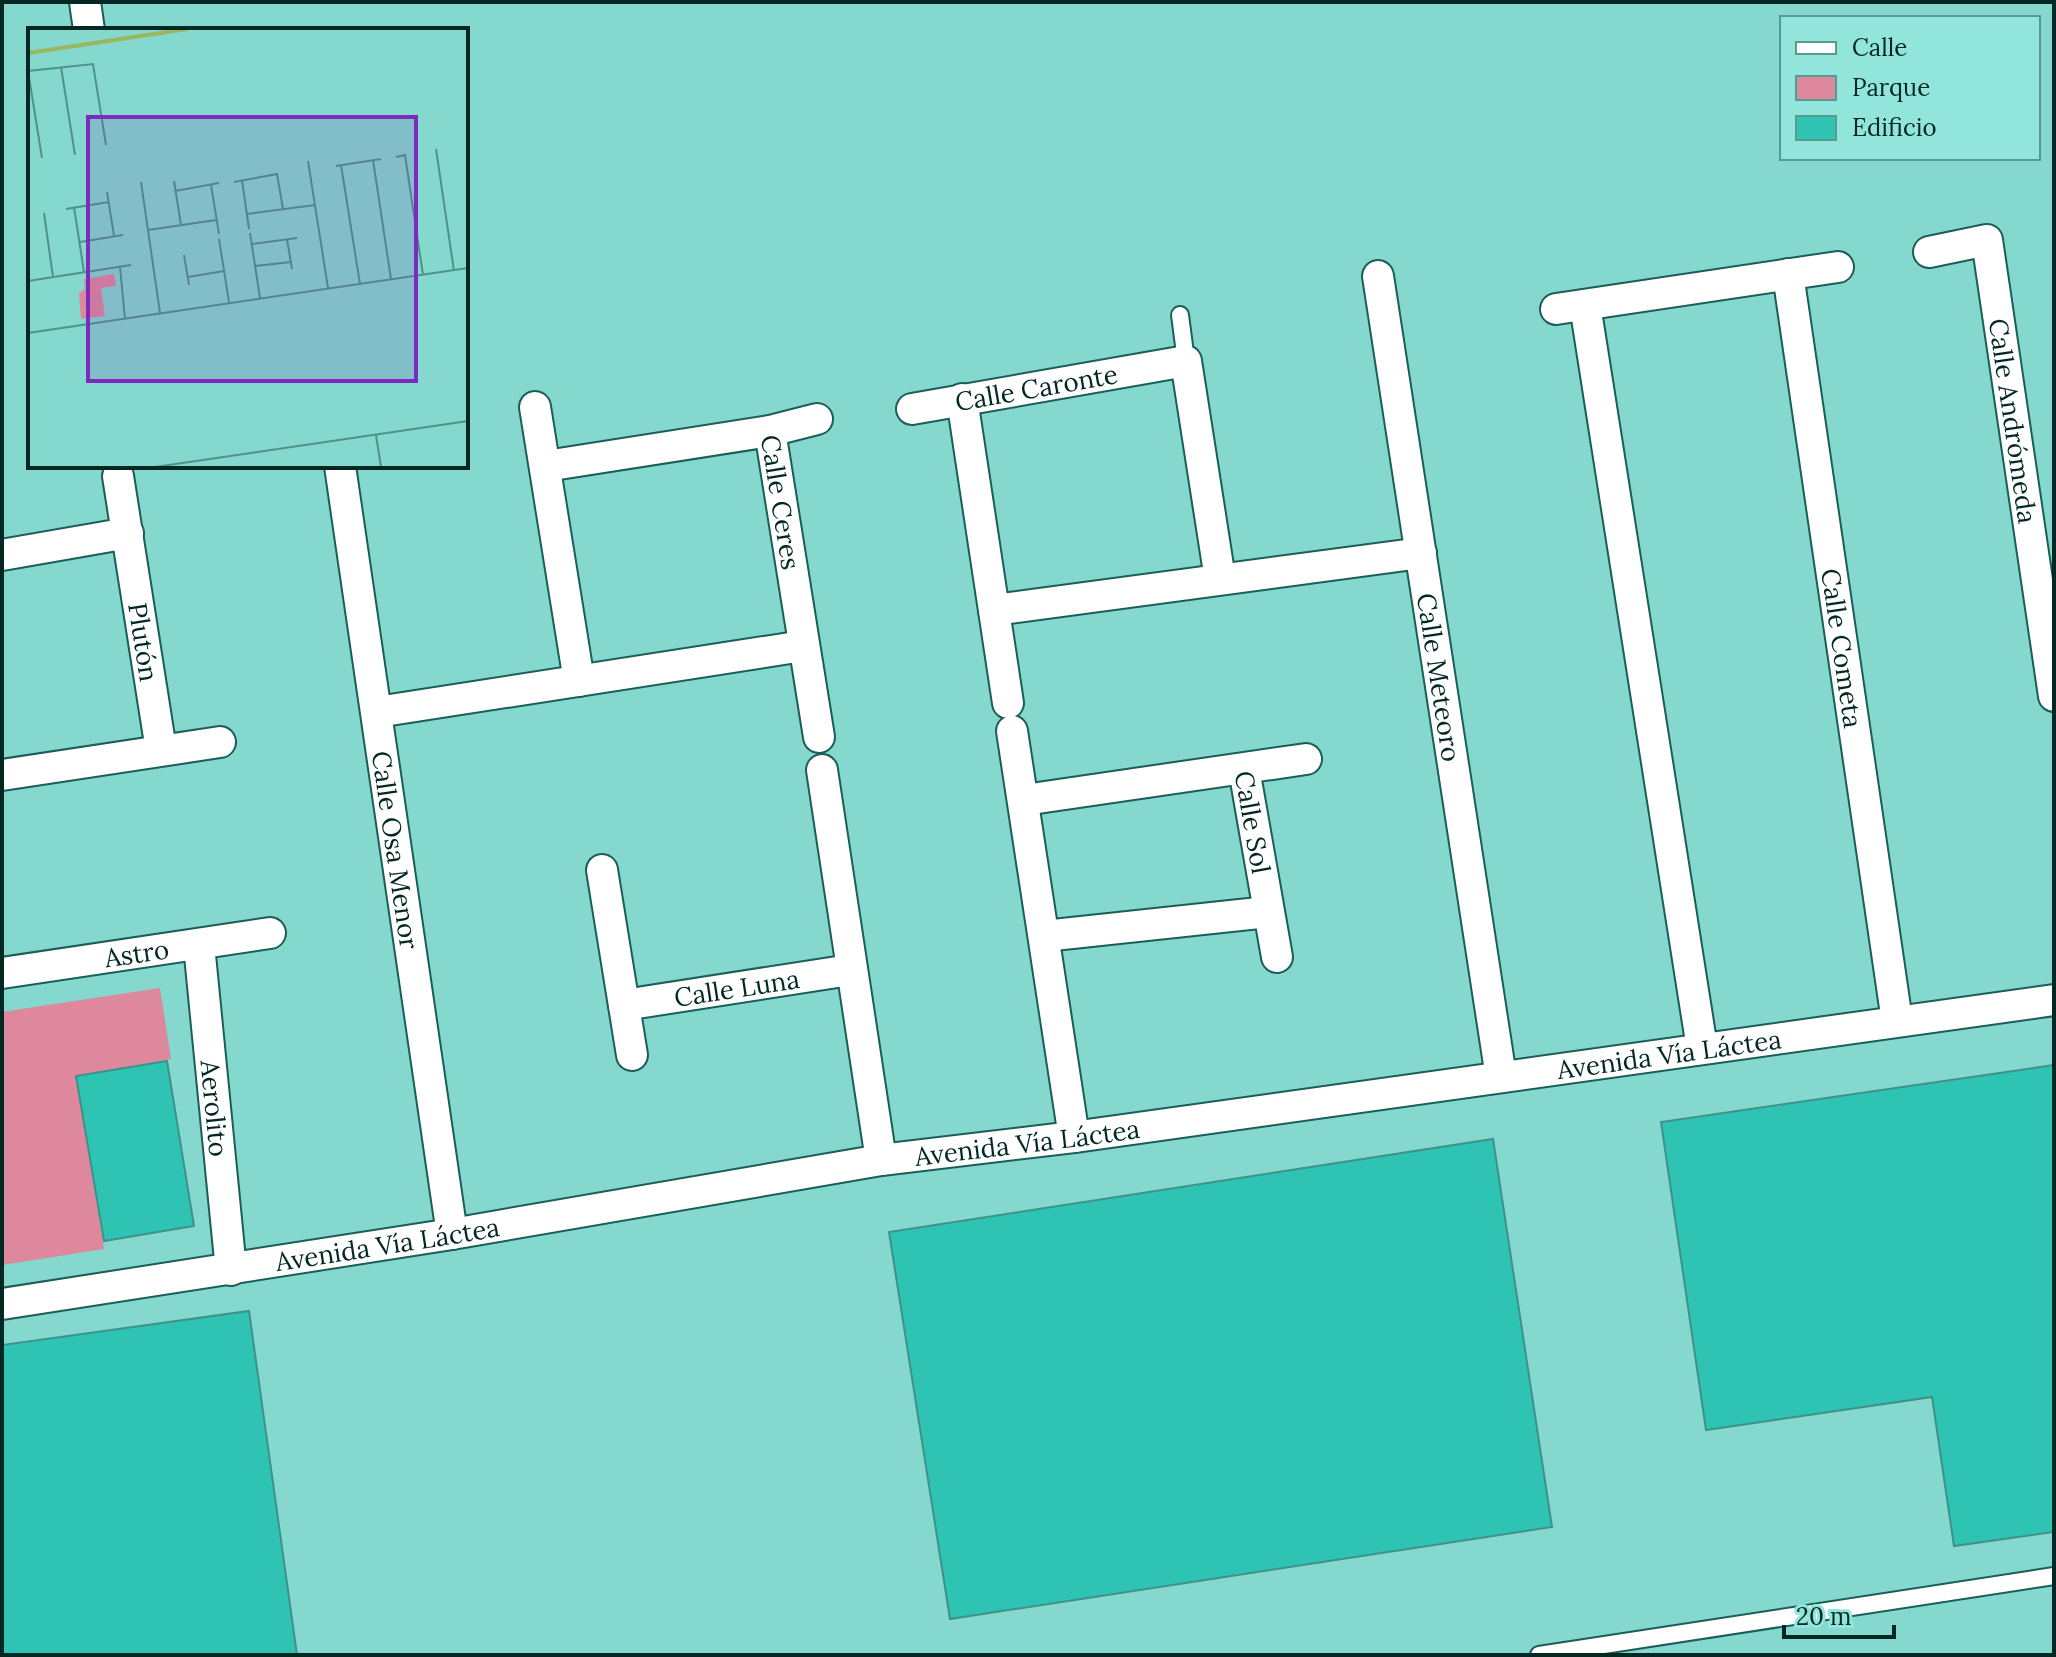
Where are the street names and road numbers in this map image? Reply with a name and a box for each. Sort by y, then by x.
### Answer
street label: Calle Andrómeda [1982,316,2045,526]
street label: Calle Caronte [952,357,1120,418]
street label: Calle Ceres [754,432,808,572]
street label: Calle Cometa [1815,566,1871,730]
street label: Calle Meteoro [1410,591,1469,764]
street label: Plutón [122,600,166,684]
street label: Calle Osa Menor [365,749,427,952]
street label: Calle Sol [1228,768,1279,876]
street label: Astro [101,932,171,974]
street label: Calle Luna [672,962,802,1014]
street label: Avenida Vía Láctea [1554,1022,1783,1086]
street label: Aerolito [194,1057,236,1158]
street label: Avenida Vía Láctea [912,1112,1142,1172]
street label: Avenida Vía Láctea [272,1210,502,1278]

